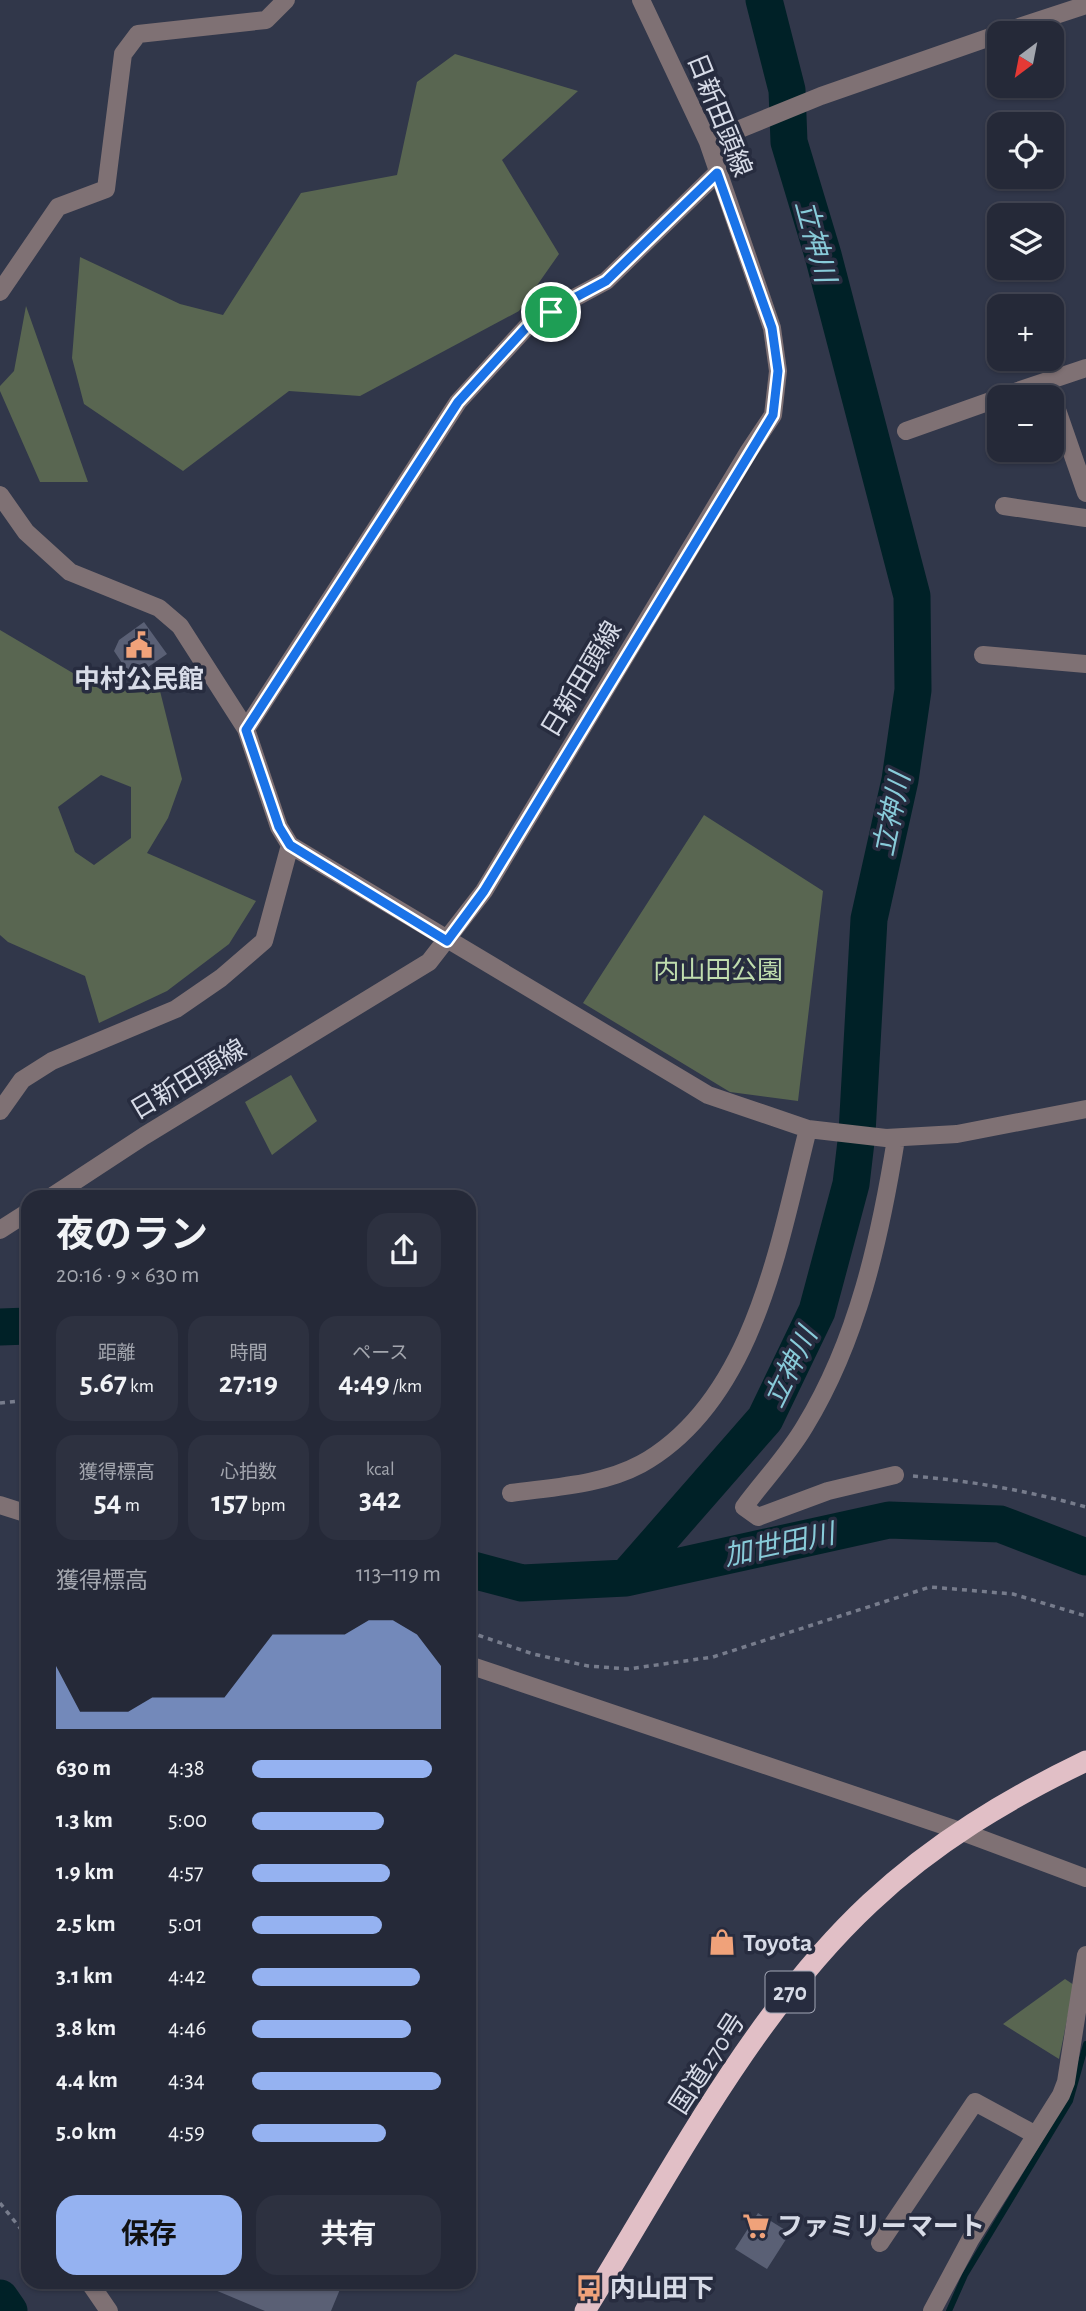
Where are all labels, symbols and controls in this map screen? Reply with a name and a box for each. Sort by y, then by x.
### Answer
north arrow [987,21,1064,98]
map controls [987,21,1064,462]
street label: 日新田頭線 [683,50,756,181]
button: locate [987,112,1064,189]
water label: 立神川 [790,197,841,289]
button: layers [987,203,1064,280]
pin [521,282,581,342]
icon: arrive [532,293,570,331]
button: + [987,294,1064,371]
button: − [987,385,1064,462]
street label: 日新田頭線 [536,617,626,742]
public building icon: 中村公民館 [124,630,154,660]
place label: 中村公民館 [74,665,204,693]
water label: 立神川 [869,767,916,858]
park label: 内山田公園 [653,957,783,984]
street label: 日新田頭線 [126,1034,251,1124]
button: share [367,1213,441,1287]
text: 夜のラン [56,1217,208,1255]
text: 20:16 · 9 × 630 m [56,1264,200,1287]
water label: 立神川 [759,1320,824,1412]
text: 距離 [98,1344,136,1363]
text: 時間 [229,1344,268,1363]
text: ペース [352,1344,408,1363]
text: 5.67 [80,1368,127,1398]
text: 27:19 [219,1368,278,1398]
text: 4:49 [338,1368,390,1398]
text: km [127,1377,154,1396]
text: /km [390,1377,422,1396]
text: kcal [366,1460,395,1479]
text: 獲得標高 [79,1463,155,1482]
text: 心拍数 [220,1463,277,1482]
text: 342 [359,1484,401,1514]
text: 54 [94,1487,122,1517]
text: 157 [211,1487,248,1517]
text: m [122,1496,140,1515]
text: bpm [248,1496,286,1515]
water label: 加世田川 [721,1518,840,1571]
text: 113–119 m [356,1563,441,1586]
text: 獲得標高 [56,1570,148,1593]
text: 630 m [56,1757,111,1780]
text: 4:38 [168,1757,205,1780]
text: 1.3 km [56,1809,113,1832]
text: 5:00 [168,1809,207,1832]
text: 1.9 km [56,1861,114,1884]
text: 4:57 [168,1861,204,1884]
text: 2.5 km [56,1913,115,1936]
text: 5:01 [168,1913,203,1936]
shop icon: Toyota [707,1927,737,1957]
place label: Toyota [743,1930,812,1956]
text: 3.1 km [56,1965,113,1988]
text: 4:42 [168,1965,206,1988]
road number: 270 [766,1971,814,2012]
street label: 国道270号 [665,2008,750,2119]
text: 3.8 km [56,2017,116,2040]
text: 4:46 [168,2017,206,2040]
text: 4.4 km [56,2069,118,2092]
text: 4:34 [168,2069,205,2092]
text: 5.0 km [56,2121,117,2144]
text: 4:59 [168,2121,205,2144]
button: 保存 [56,2195,242,2275]
button: 共有 [256,2195,441,2275]
supermarket icon: ファミリーマート [741,2211,771,2241]
place label: ファミリーマート [777,2214,985,2240]
bus stop icon: 内山田下 [574,2273,604,2303]
place label: 内山田下 [610,2274,714,2302]

